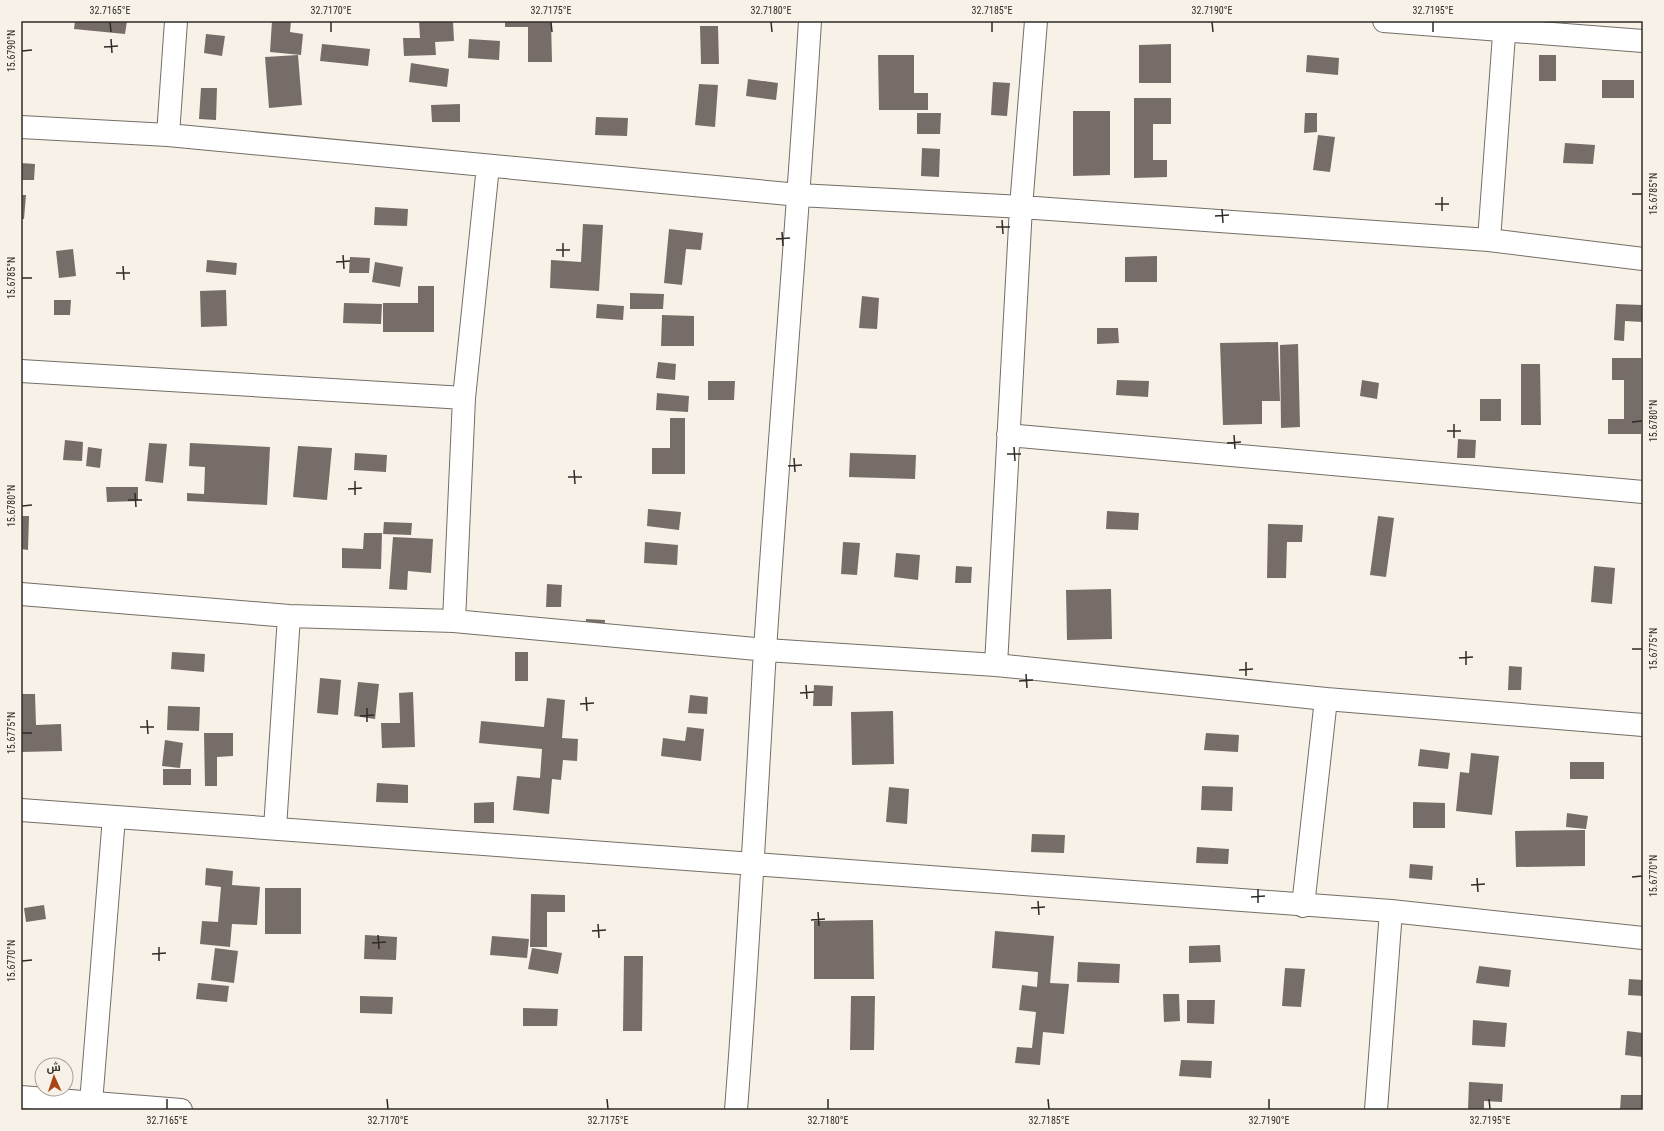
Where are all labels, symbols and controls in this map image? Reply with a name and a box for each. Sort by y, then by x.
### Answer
text: 32.7165°E [90,5,131,16]
text: 32.7170°E [311,5,352,16]
text: 32.7175°E [531,5,572,16]
text: 32.7180°E [751,5,792,16]
text: 32.7185°E [972,5,1013,16]
text: 32.7190°E [1192,5,1233,16]
text: 32.7195°E [1413,5,1454,16]
text: 15.6790°N [6,30,17,72]
text: 15.6785°N [1648,173,1659,215]
text: 15.6785°N [6,257,17,299]
text: 15.6780°N [1648,400,1659,442]
text: 15.6780°N [6,485,17,527]
text: 15.6775°N [1648,628,1659,670]
text: 15.6775°N [6,712,17,754]
text: 15.6770°N [1648,855,1659,897]
text: 15.6770°N [6,940,17,982]
north arrow [34,1057,74,1097]
text: ش [46,1061,61,1074]
text: 32.7165°E [147,1115,188,1126]
text: 32.7170°E [368,1115,409,1126]
text: 32.7175°E [588,1115,629,1126]
text: 32.7180°E [808,1115,849,1126]
text: 32.7185°E [1029,1115,1070,1126]
text: 32.7190°E [1249,1115,1290,1126]
text: 32.7195°E [1470,1115,1511,1126]

